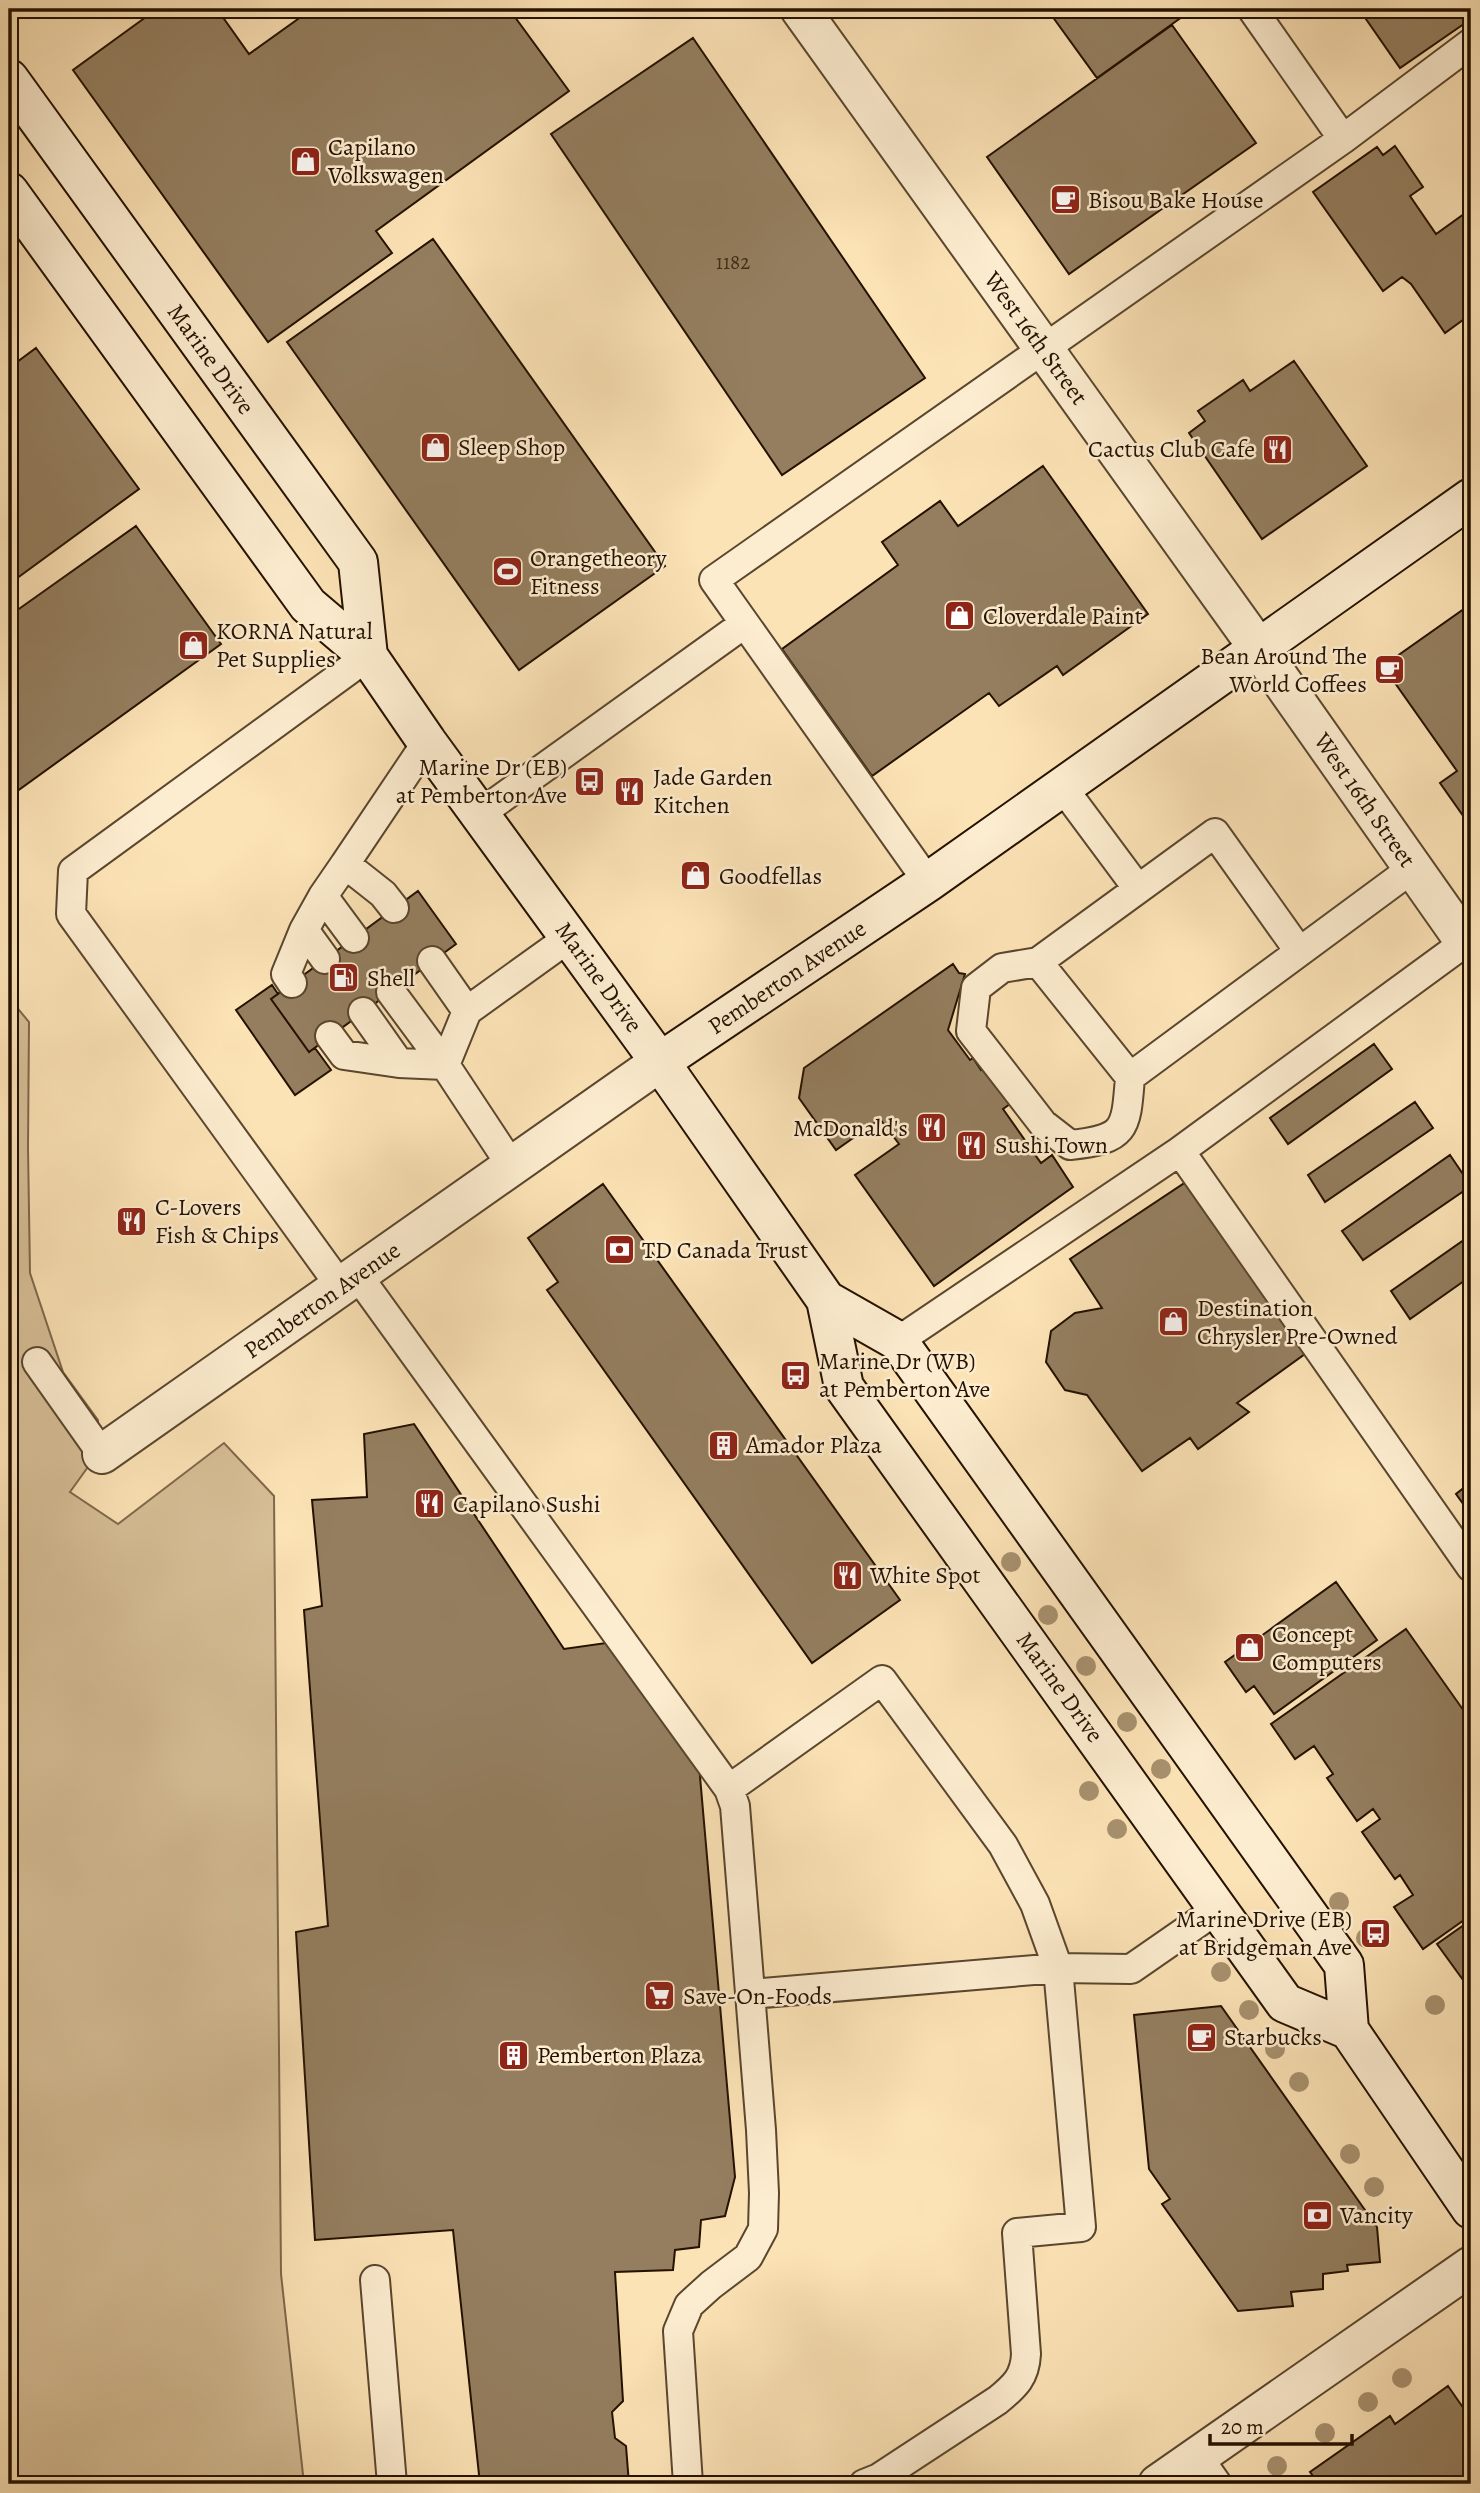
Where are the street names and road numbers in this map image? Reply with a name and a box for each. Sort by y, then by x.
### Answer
street label: West 16th Street [976,264,1095,411]
street label: Marine Drive [160,297,262,421]
street label: West 16th Street [1306,726,1423,874]
street label: Pemberton Avenue [702,912,872,1042]
street label: Marine Drive [548,915,650,1039]
street label: Pemberton Avenue [237,1234,407,1366]
street label: Marine Drive [1009,1625,1111,1749]

